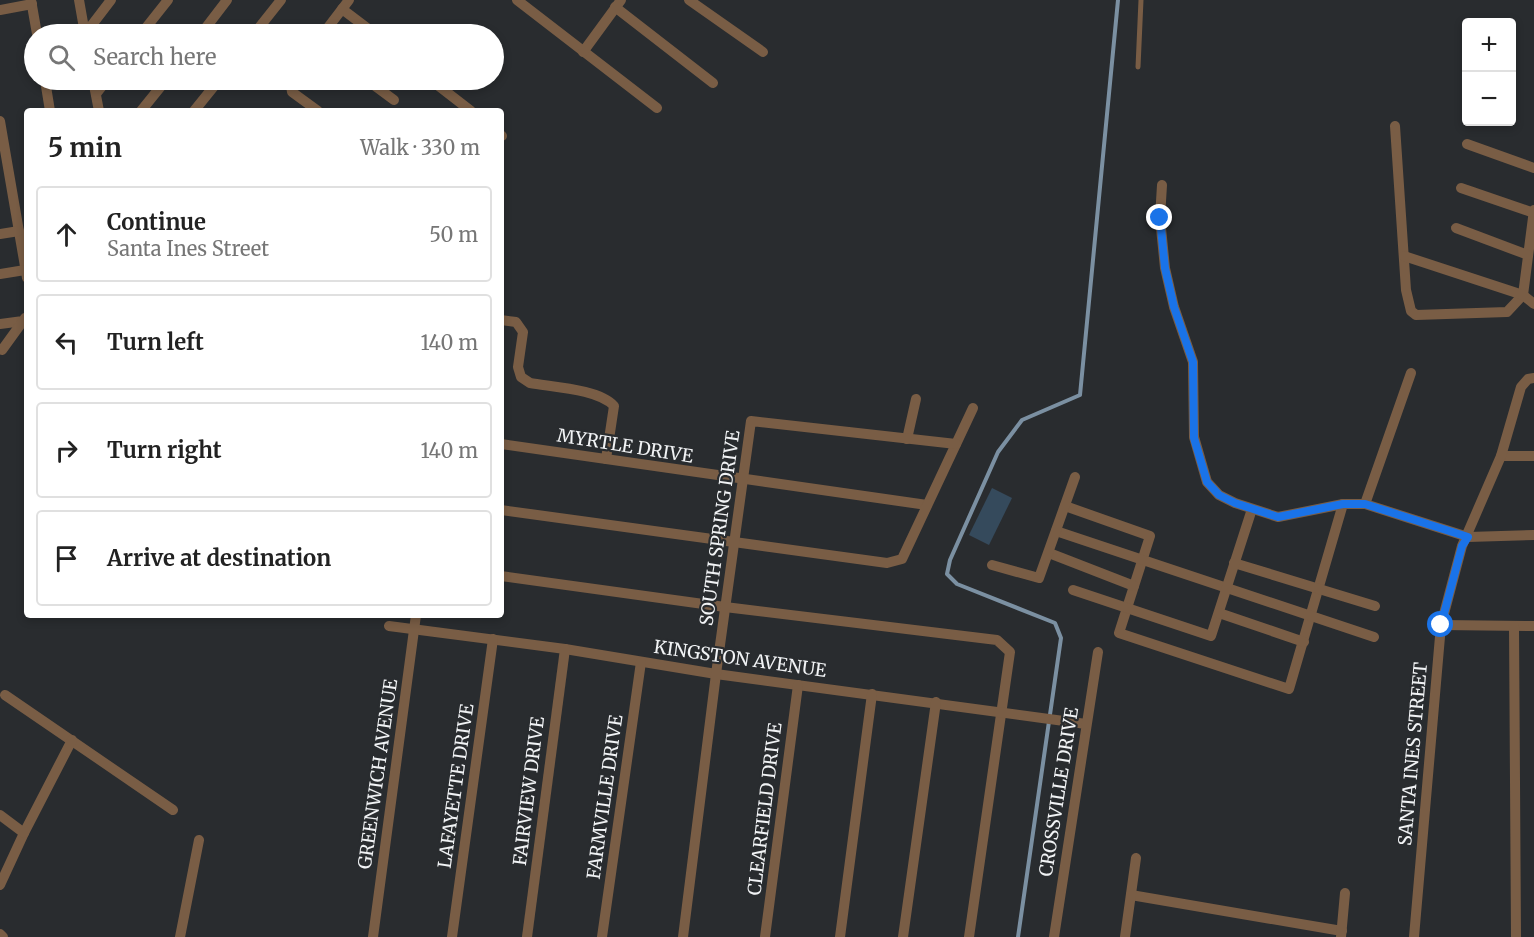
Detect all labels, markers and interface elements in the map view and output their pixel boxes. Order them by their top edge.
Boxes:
map controls [1462,18,1516,126]
button: + [1462,18,1516,72]
search box [24,24,504,90]
icon: search [45,41,78,74]
text: Search here [93,43,216,71]
button: − [1462,72,1516,126]
text: 5 min [48,131,122,164]
text: Walk · 330 m [360,135,480,160]
route end [1146,204,1172,230]
text: Continue [107,208,206,236]
icon: ahead [50,218,83,251]
text: 50 m [429,222,478,247]
text: Santa Ines Street [107,236,269,261]
icon: left [50,326,83,359]
text: Turn left [107,328,204,356]
text: 140 m [421,330,478,355]
street label: MYRTLE DRIVE [555,423,695,468]
street label: SOUTH SPRING DRIVE [694,428,745,627]
icon: right [50,434,83,467]
text: Turn right [107,436,221,464]
text: 140 m [421,438,478,463]
icon: arrive [50,542,83,575]
text: Arrive at destination [107,544,331,572]
route start [1427,611,1453,637]
street label: KINGSTON AVENUE [652,635,829,682]
street label: SANTA INES STREET [1393,661,1432,847]
street label: GREENWICH AVENUE [353,677,402,870]
street label: LAFAYETTE DRIVE [433,702,479,870]
street label: CROSSVILLE DRIVE [1034,705,1083,878]
street label: FARMVILLE DRIVE [582,713,628,881]
street label: FAIRVIEW DRIVE [508,715,549,867]
street label: CLEARFIELD DRIVE [742,721,787,897]

